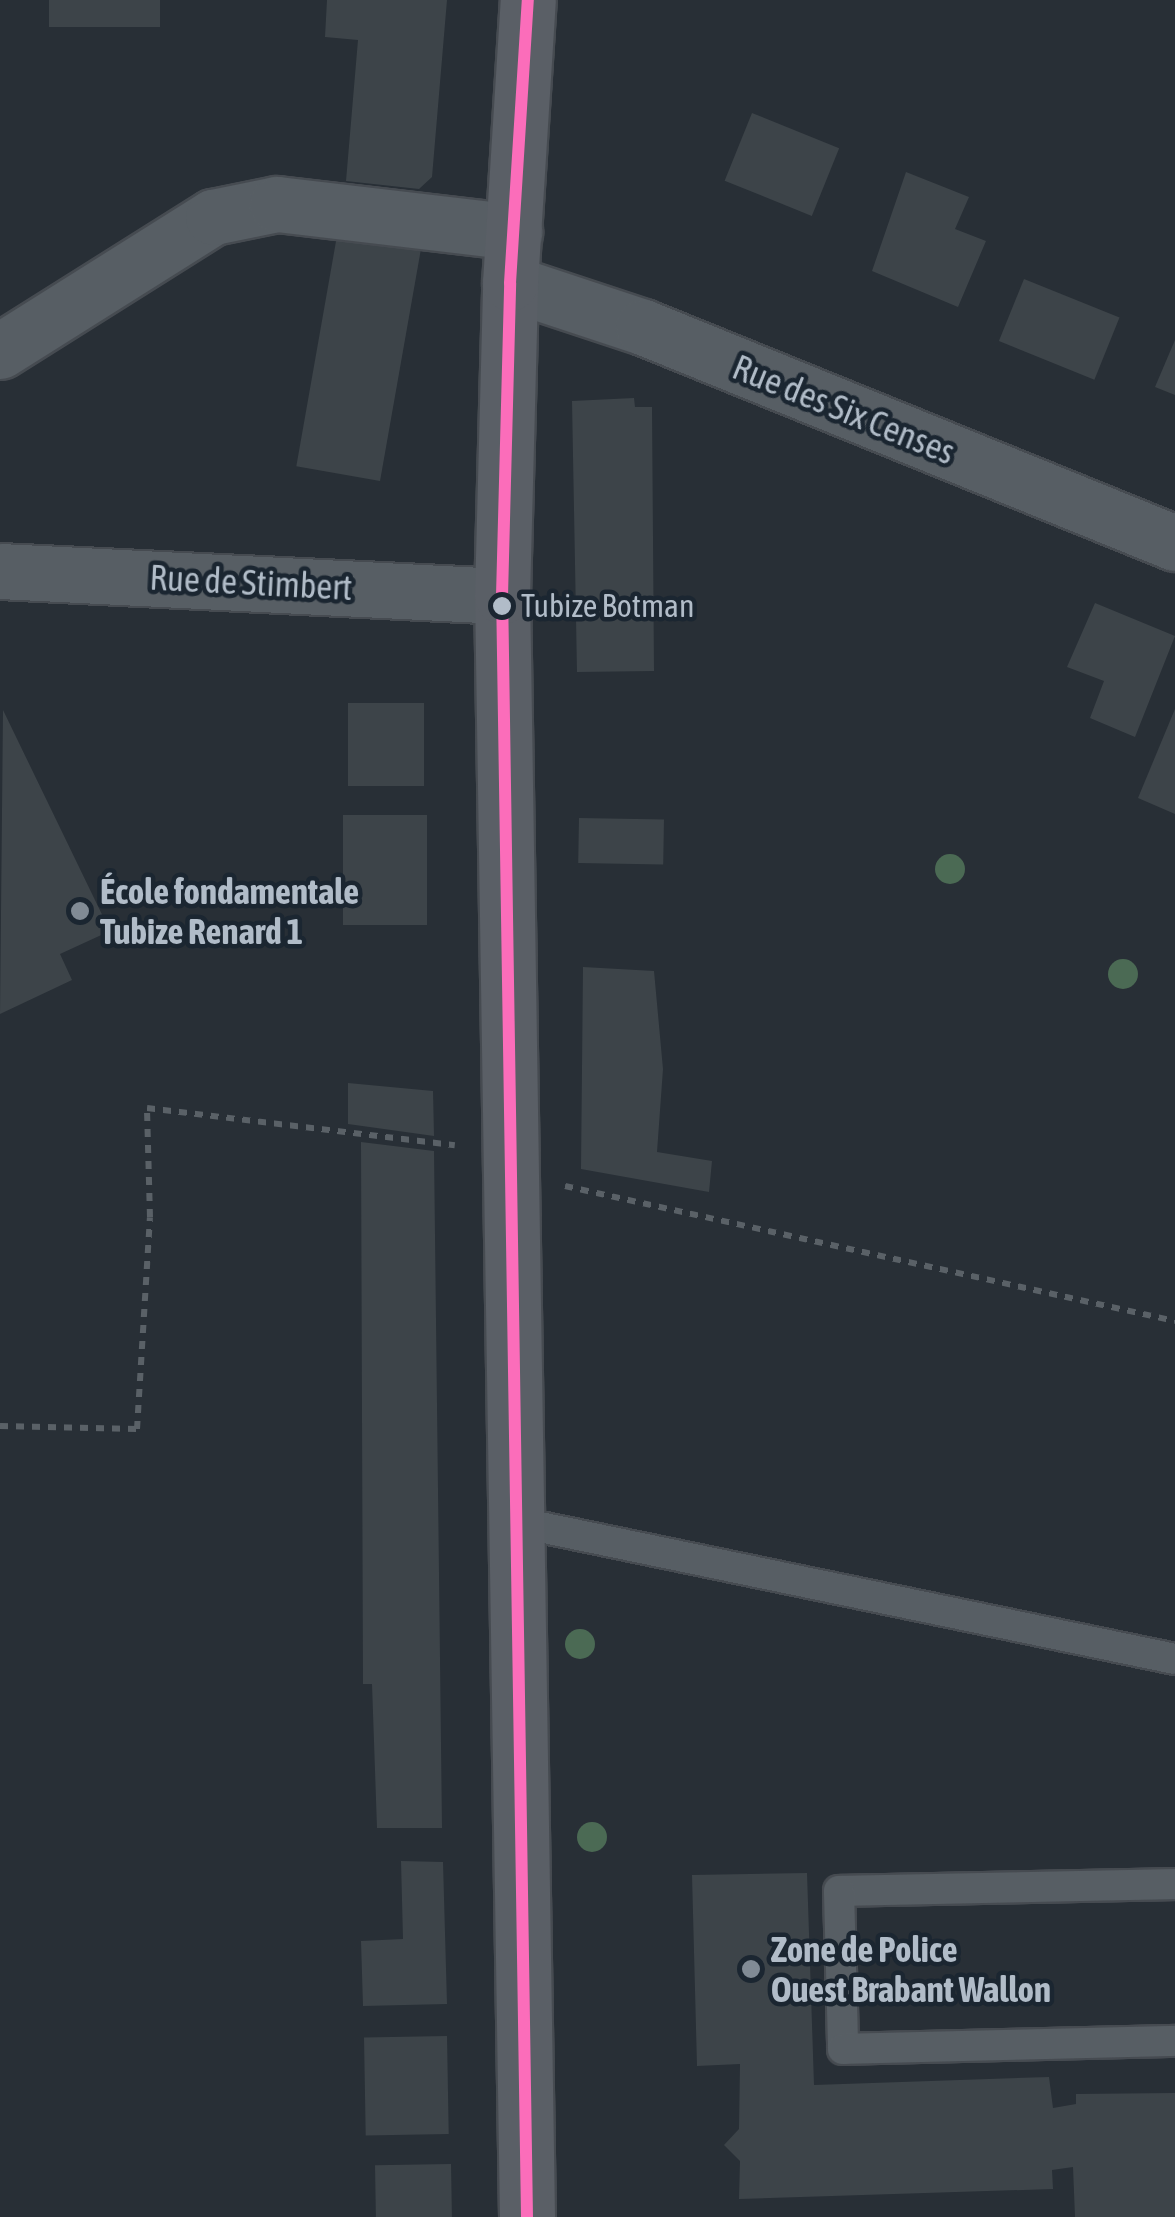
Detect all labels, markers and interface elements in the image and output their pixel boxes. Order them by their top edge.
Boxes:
street label: Rue des Six Censes [727,345,961,473]
street label: Rue de Stimbert [149,556,353,608]
place label: Tubize Botman [521,587,694,625]
marker: Tubize Botman [492,596,512,616]
place label: École fondamentale Tubize Renard 1 [100,870,359,952]
marker: École fondamentale Tubize Renard 1 [69,900,91,922]
place label: Zone de Police Ouest Brabant Wallon [771,1928,1051,2010]
marker: Zone de Police Ouest Brabant Wallon [740,1958,762,1980]

